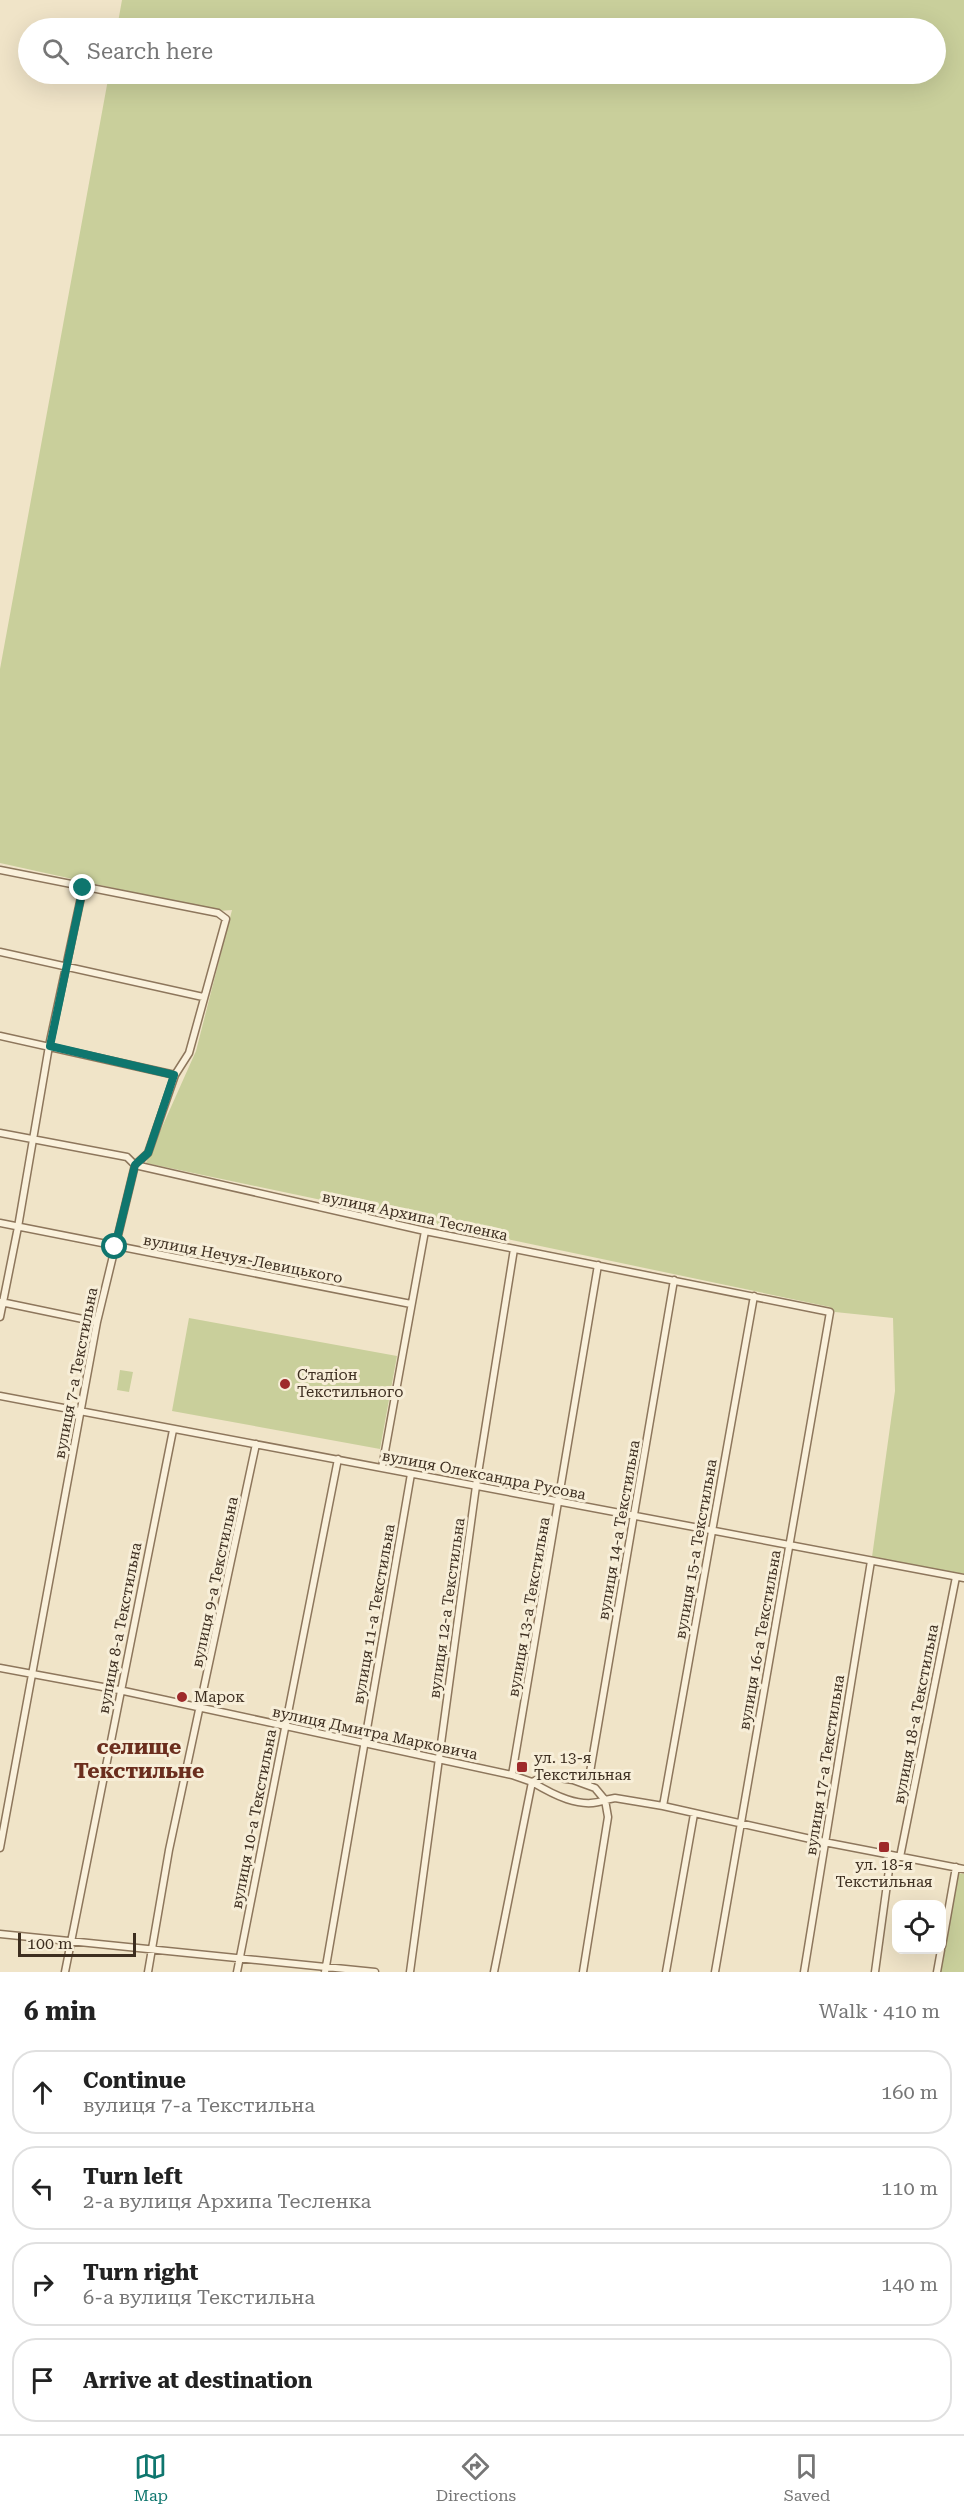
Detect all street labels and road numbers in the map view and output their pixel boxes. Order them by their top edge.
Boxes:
street label: вулиця Архипа Тесленка [321,1188,509,1244]
street label: вулиця Нечуя-Левицького [142,1231,344,1287]
street label: вулиця 7-а Текстильна [51,1286,101,1460]
street label: вулиця 14-а Текстильна [594,1439,644,1621]
street label: вулиця Олександра Русова [381,1446,587,1504]
street label: вулиця 15-а Текстильна [671,1458,721,1640]
street label: вулиця 9-а Текстильна [188,1495,242,1669]
street label: вулиця 12-а Текстильна [425,1516,469,1700]
street label: вулиця 13-а Текстильна [504,1516,554,1698]
street label: вулиця 11-а Текстильна [349,1523,399,1705]
street label: вулиця 8-а Текстильна [95,1541,145,1715]
street label: вулиця 16-а Текстильна [735,1549,785,1731]
street label: вулиця 18-а Текстильна [890,1623,942,1805]
street label: вулиця 17-а Текстильна [802,1673,848,1857]
street label: вулиця Дмитра Марковича [271,1702,479,1764]
street label: вулиця 10-а Текстильна [228,1728,280,1910]

